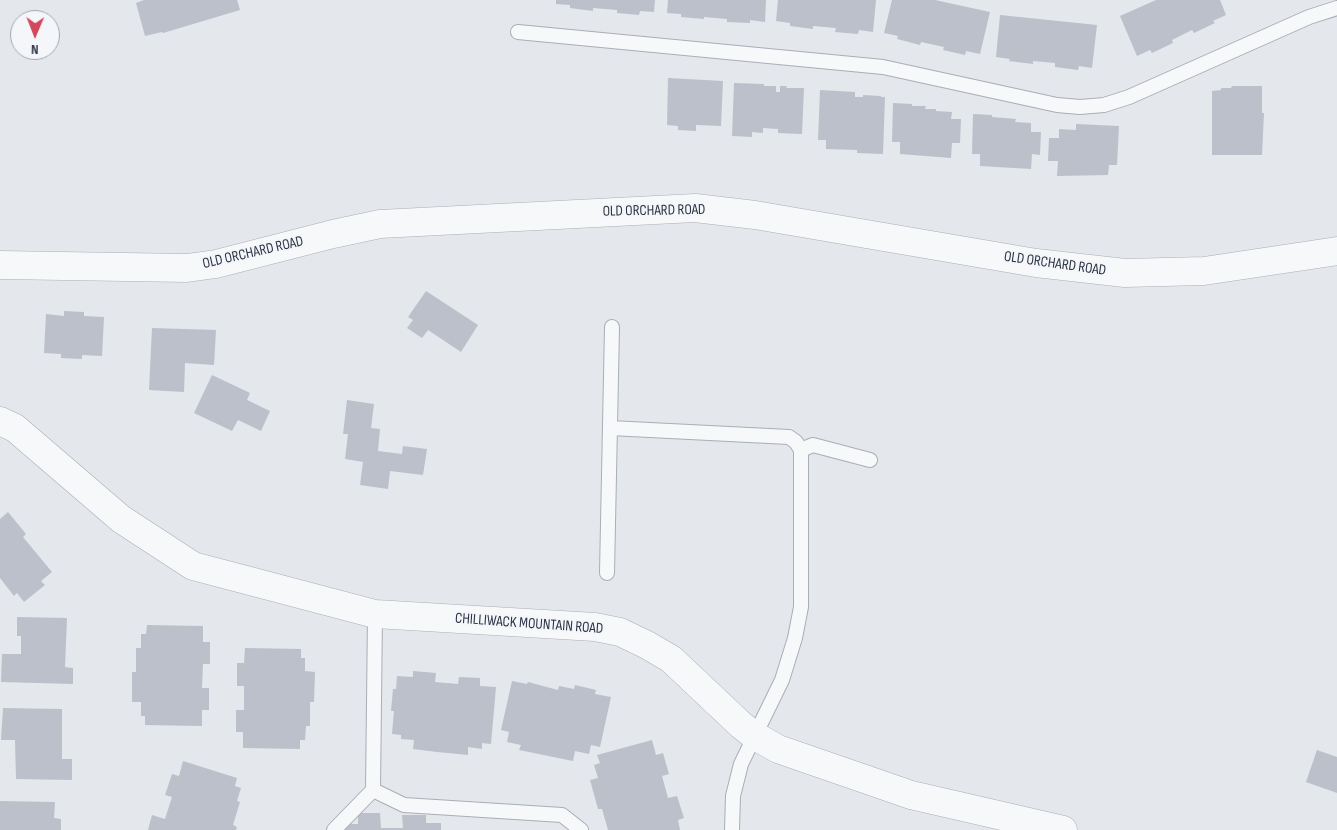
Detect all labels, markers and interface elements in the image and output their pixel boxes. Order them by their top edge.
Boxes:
north arrow [10,10,60,60]
text: N [31,41,39,58]
street label: OLD ORCHARD ROAD [602,201,706,221]
street label: OLD ORCHARD ROAD [201,233,305,273]
street label: OLD ORCHARD ROAD [1003,248,1107,280]
street label: CHILLIWACK MOUNTAIN ROAD [454,610,604,638]

